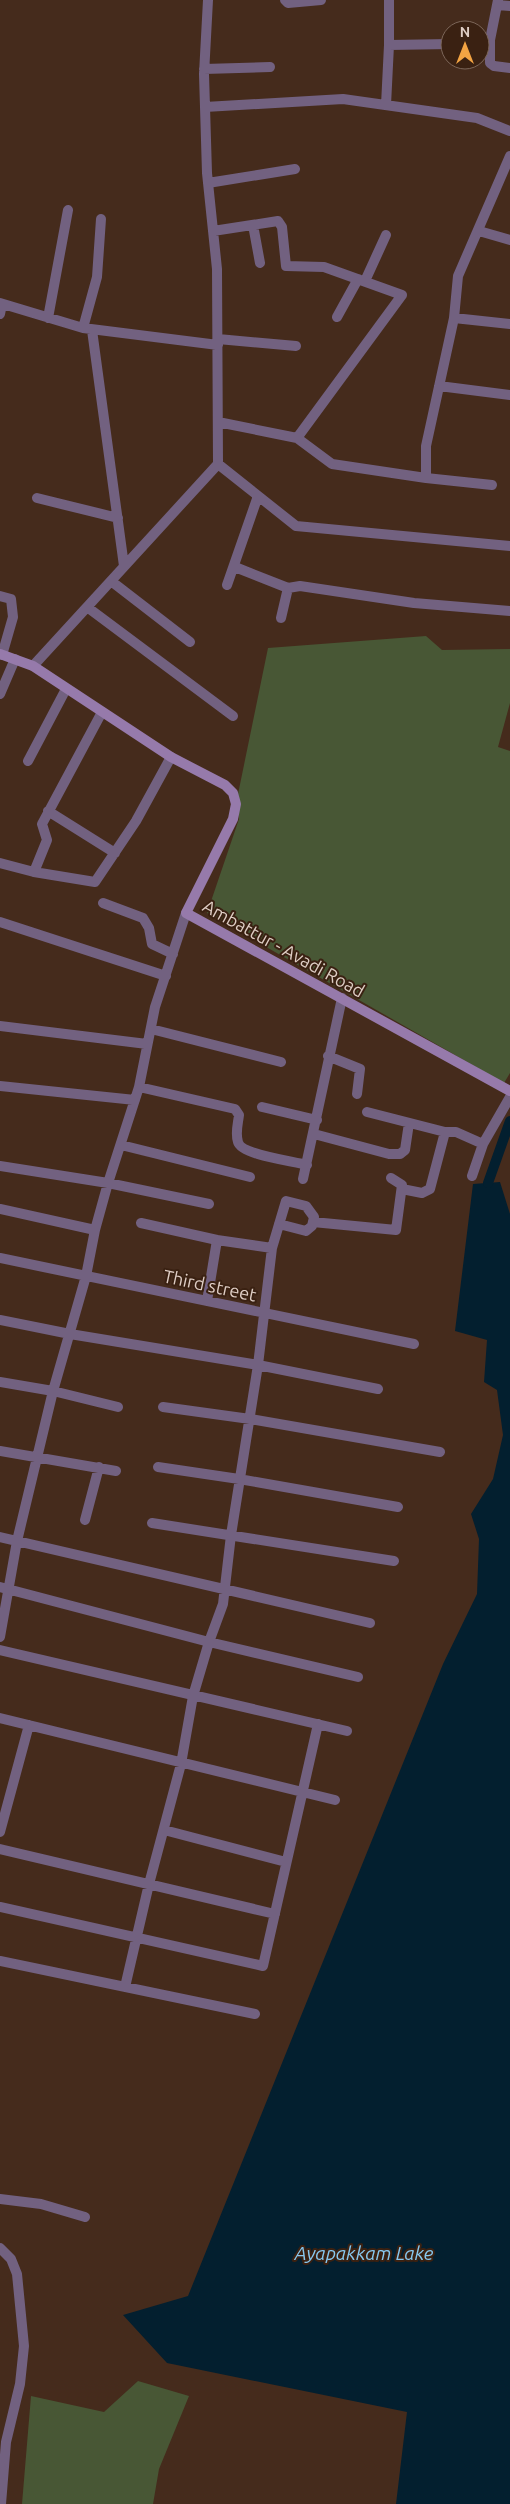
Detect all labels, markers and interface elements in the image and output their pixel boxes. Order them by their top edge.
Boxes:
north arrow [440,20,490,70]
text: N [460,24,470,40]
street label: Ambattur - Avadi Road [200,895,368,1001]
street label: Third street [162,1265,258,1305]
water label: Ayapakkam Lake [294,2242,434,2264]

